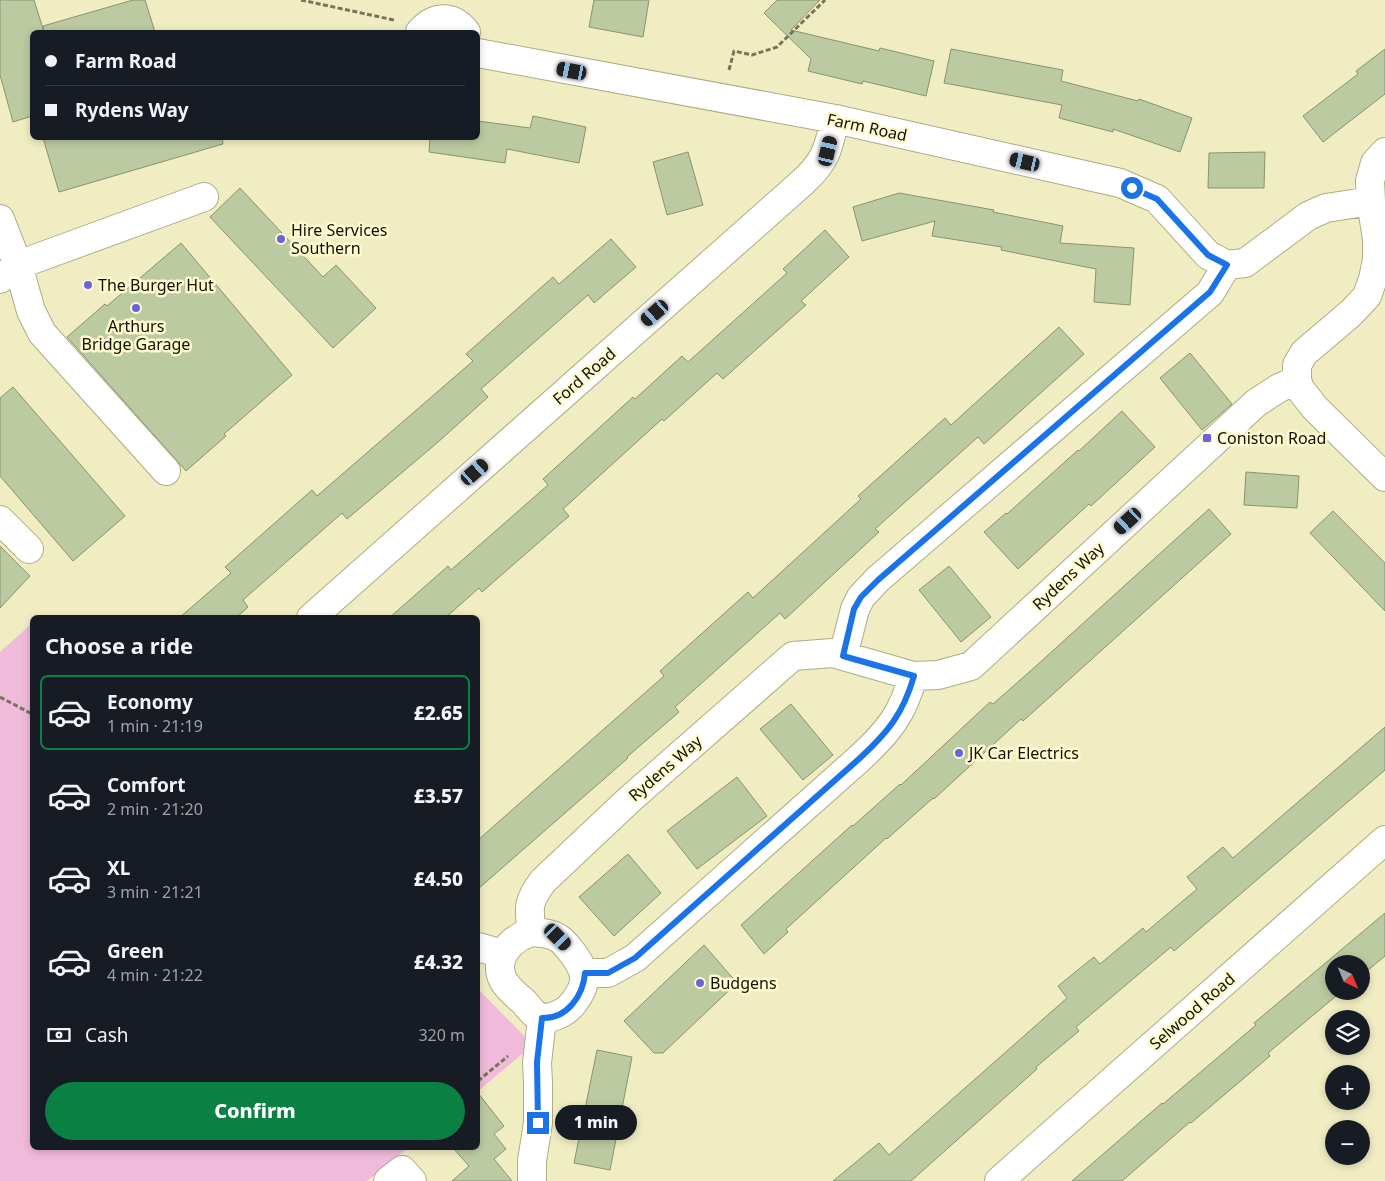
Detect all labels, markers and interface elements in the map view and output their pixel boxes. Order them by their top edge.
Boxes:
text: Farm Road [75,48,177,74]
car [555,61,588,81]
text: Rydens Way [75,97,189,123]
street label: Farm Road [825,108,909,146]
car [817,135,838,167]
car [1008,151,1041,173]
route start [1121,177,1143,199]
place label: Hire Services Southern [291,219,388,259]
marker: Hire Services Southern [275,233,287,245]
place label: The Burger Hut [98,274,214,296]
marker: The Burger Hut [82,279,94,291]
car [638,297,671,329]
marker: Arthurs Bridge Garage [130,302,142,314]
place label: Arthurs Bridge Garage [82,315,190,355]
street label: Ford Road [548,343,620,409]
place label: Coniston Road [1217,427,1326,449]
marker: Coniston Road [1201,432,1213,444]
car [458,456,491,488]
car [1111,505,1144,537]
street label: Rydens Way [1027,537,1109,615]
text: Choose a ride [45,630,193,660]
text: Economy [107,689,193,715]
icon: car [47,690,92,735]
text: £2.65 [414,700,463,726]
text: 1 min · 21:19 [107,715,203,737]
street label: Rydens Way [624,730,707,806]
place label: JK Car Electrics [967,742,1079,764]
marker: JK Car Electrics [953,747,965,759]
text: Comfort [107,772,186,798]
icon: car [47,773,92,818]
text: £3.57 [414,783,463,809]
text: 2 min · 21:20 [107,798,203,820]
text: XL [107,855,130,881]
icon: car [47,856,92,901]
text: £4.50 [414,866,463,892]
text: 3 min · 21:21 [107,881,203,903]
car [542,921,573,953]
text: Green [107,938,164,964]
icon: car [47,939,92,984]
text: £4.32 [414,949,463,975]
north arrow [1325,955,1370,1000]
map controls [1325,955,1370,1165]
text: 4 min · 21:22 [107,964,203,986]
street label: Selwood Road [1145,968,1239,1054]
place label: Budgens [710,972,777,994]
marker: Budgens [694,977,706,989]
button: layers [1325,1010,1370,1055]
icon: cash [45,1021,73,1049]
text: Cash [85,1022,129,1048]
text: 320 m [418,1024,465,1046]
button: + [1325,1065,1370,1110]
button: Confirm [45,1082,465,1140]
callout: 1 min [556,1106,638,1140]
text: 1 min [574,1111,618,1133]
route end [527,1112,549,1134]
button: − [1325,1120,1370,1165]

